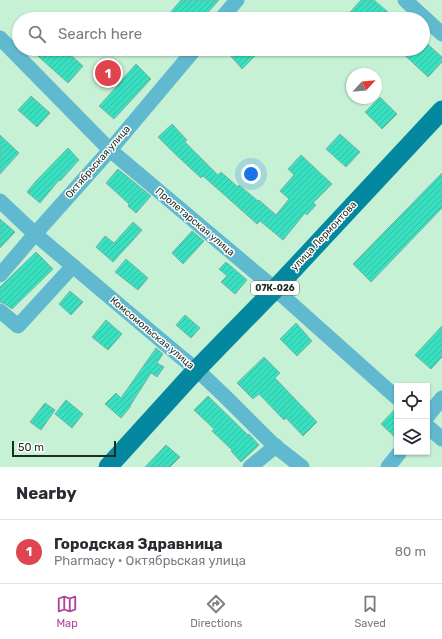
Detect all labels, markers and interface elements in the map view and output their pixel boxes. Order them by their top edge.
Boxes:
search box [12,12,430,56]
icon: search [26,23,48,45]
text: Search here [58,25,142,43]
pin: 1 [95,58,121,88]
north arrow [346,68,382,104]
street label: Октябрьская улица [63,123,133,201]
your location [241,164,261,184]
street label: Пролетарская улица [153,185,237,259]
street label: улица Лермонтова [289,199,359,273]
road number: 07К-026 [251,281,299,295]
street label: Комсомольская улица [107,294,197,372]
map controls [394,383,430,455]
button: locate [394,383,430,419]
button: layers [394,419,430,455]
scale bar [12,439,116,458]
text: 50 m [18,441,44,454]
text: Nearby [16,483,77,503]
text: Городская Здравница [54,535,223,553]
text: 1 [26,544,32,559]
text: 80 m [395,544,426,559]
text: Pharmacy · Октябрьская улица [54,553,246,568]
tab: Map [56,593,78,630]
tab: Directions [190,593,242,630]
tab: Saved [355,593,386,630]

